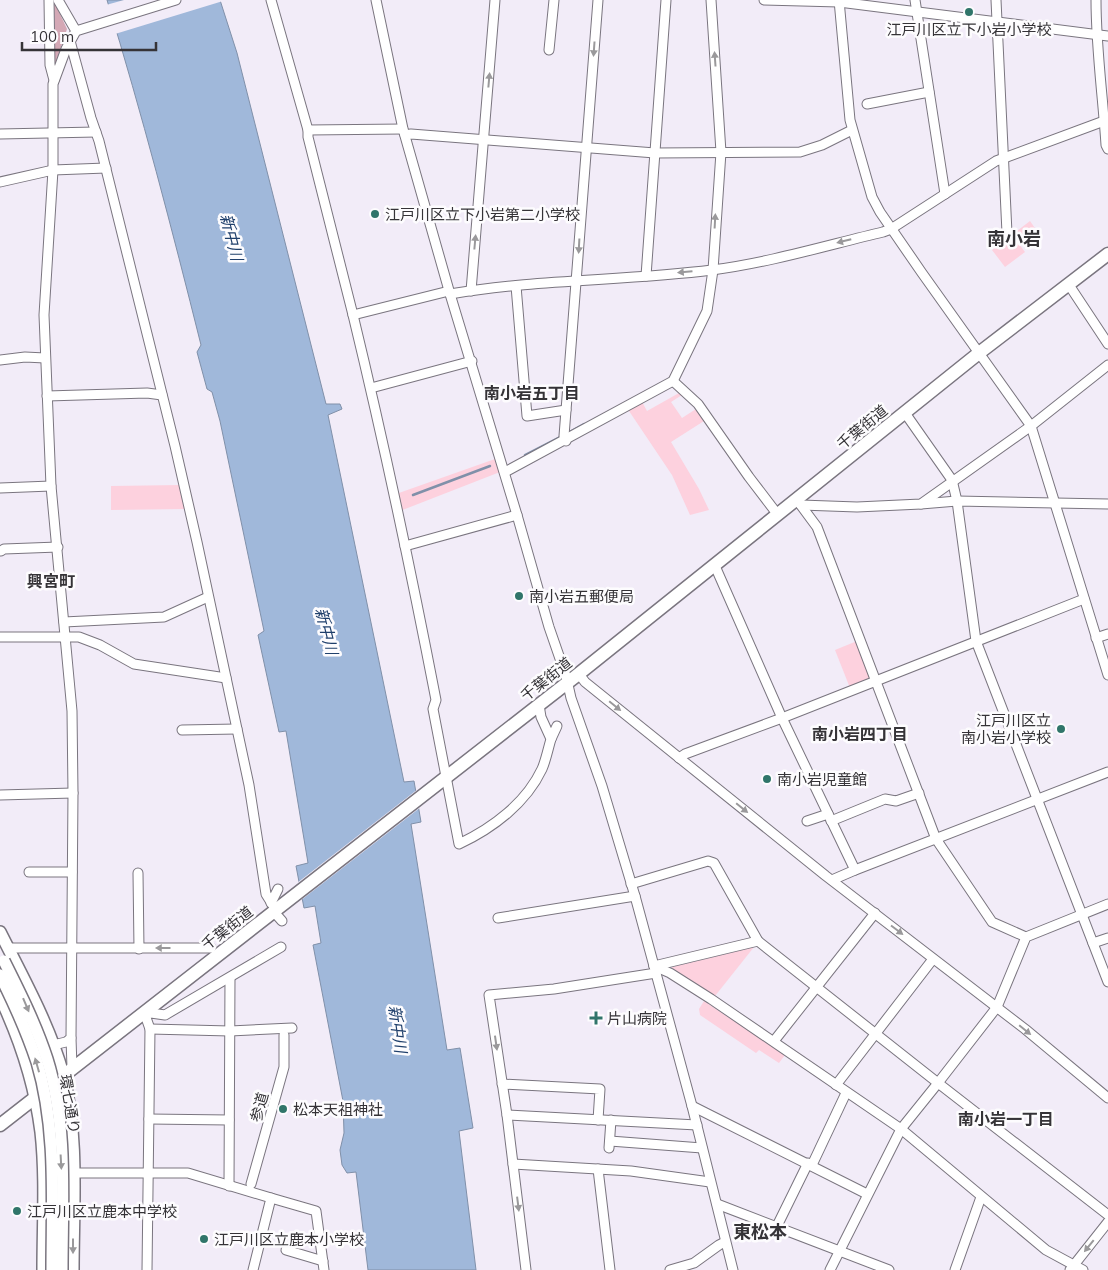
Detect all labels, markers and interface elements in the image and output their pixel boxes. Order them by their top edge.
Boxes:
marker: 江戸川区立下小岩小学校 [963,6,975,18]
scale bar [22,20,156,52]
place label: 江戸川区立下小岩小学校 [886,20,1052,39]
text: 100 m [30,27,74,46]
one-way arrow [590,41,598,57]
one-way arrow [710,51,718,67]
one-way arrow [485,72,493,88]
place label: 江戸川区立下小岩第二小学校 [385,205,580,224]
marker: 江戸川区立下小岩第二小学校 [369,208,381,220]
water label: 新中川 [216,211,248,265]
one-way arrow [712,213,720,229]
district label: 南小岩 [987,227,1041,250]
one-way arrow [472,234,480,250]
one-way arrow [836,237,851,245]
one-way arrow [574,238,582,254]
one-way arrow [676,269,692,277]
district label: 南小岩五丁目 [484,383,580,403]
street label: 千葉街道 [833,401,891,453]
district label: 興宮町 [27,571,75,591]
place label: 南小岩五郵便局 [529,587,634,606]
marker: 南小岩五郵便局 [513,590,525,602]
water label: 新中川 [311,605,343,659]
street label: 千葉街道 [517,653,575,705]
one-way arrow [608,701,621,712]
place label: 江戸川区立 南小岩小学校 [961,711,1051,747]
marker: 江戸川区立 南小岩小学校 [1055,723,1067,735]
district label: 南小岩四丁目 [812,724,908,744]
place label: 南小岩児童館 [777,770,867,789]
marker: 南小岩児童館 [761,773,773,785]
one-way arrow [735,803,748,814]
street label: 千葉街道 [198,902,256,954]
one-way arrow [890,925,904,935]
one-way arrow [154,944,170,952]
one-way arrow [22,998,30,1012]
water label: 新中川 [385,1004,412,1056]
place label: 片山病院 [607,1009,667,1028]
marker: 片山病院 [589,1011,603,1025]
one-way arrow [1019,1024,1032,1035]
one-way arrow [492,1035,500,1051]
one-way arrow [33,1057,41,1073]
street label: 環七通り [56,1073,84,1135]
street label: 参道 [246,1090,272,1124]
place label: 松本天祖神社 [293,1100,383,1119]
marker: 松本天祖神社 [277,1103,289,1115]
district label: 南小岩一丁目 [958,1109,1054,1129]
one-way arrow [58,1154,66,1170]
one-way arrow [514,1196,522,1212]
place label: 江戸川区立鹿本中学校 [27,1202,177,1221]
marker: 江戸川区立鹿本中学校 [11,1205,23,1217]
district label: 東松本 [733,1220,787,1243]
place label: 江戸川区立鹿本小学校 [214,1230,364,1249]
marker: 江戸川区立鹿本小学校 [198,1233,210,1245]
one-way arrow [69,1238,77,1254]
one-way arrow [1083,1239,1094,1252]

